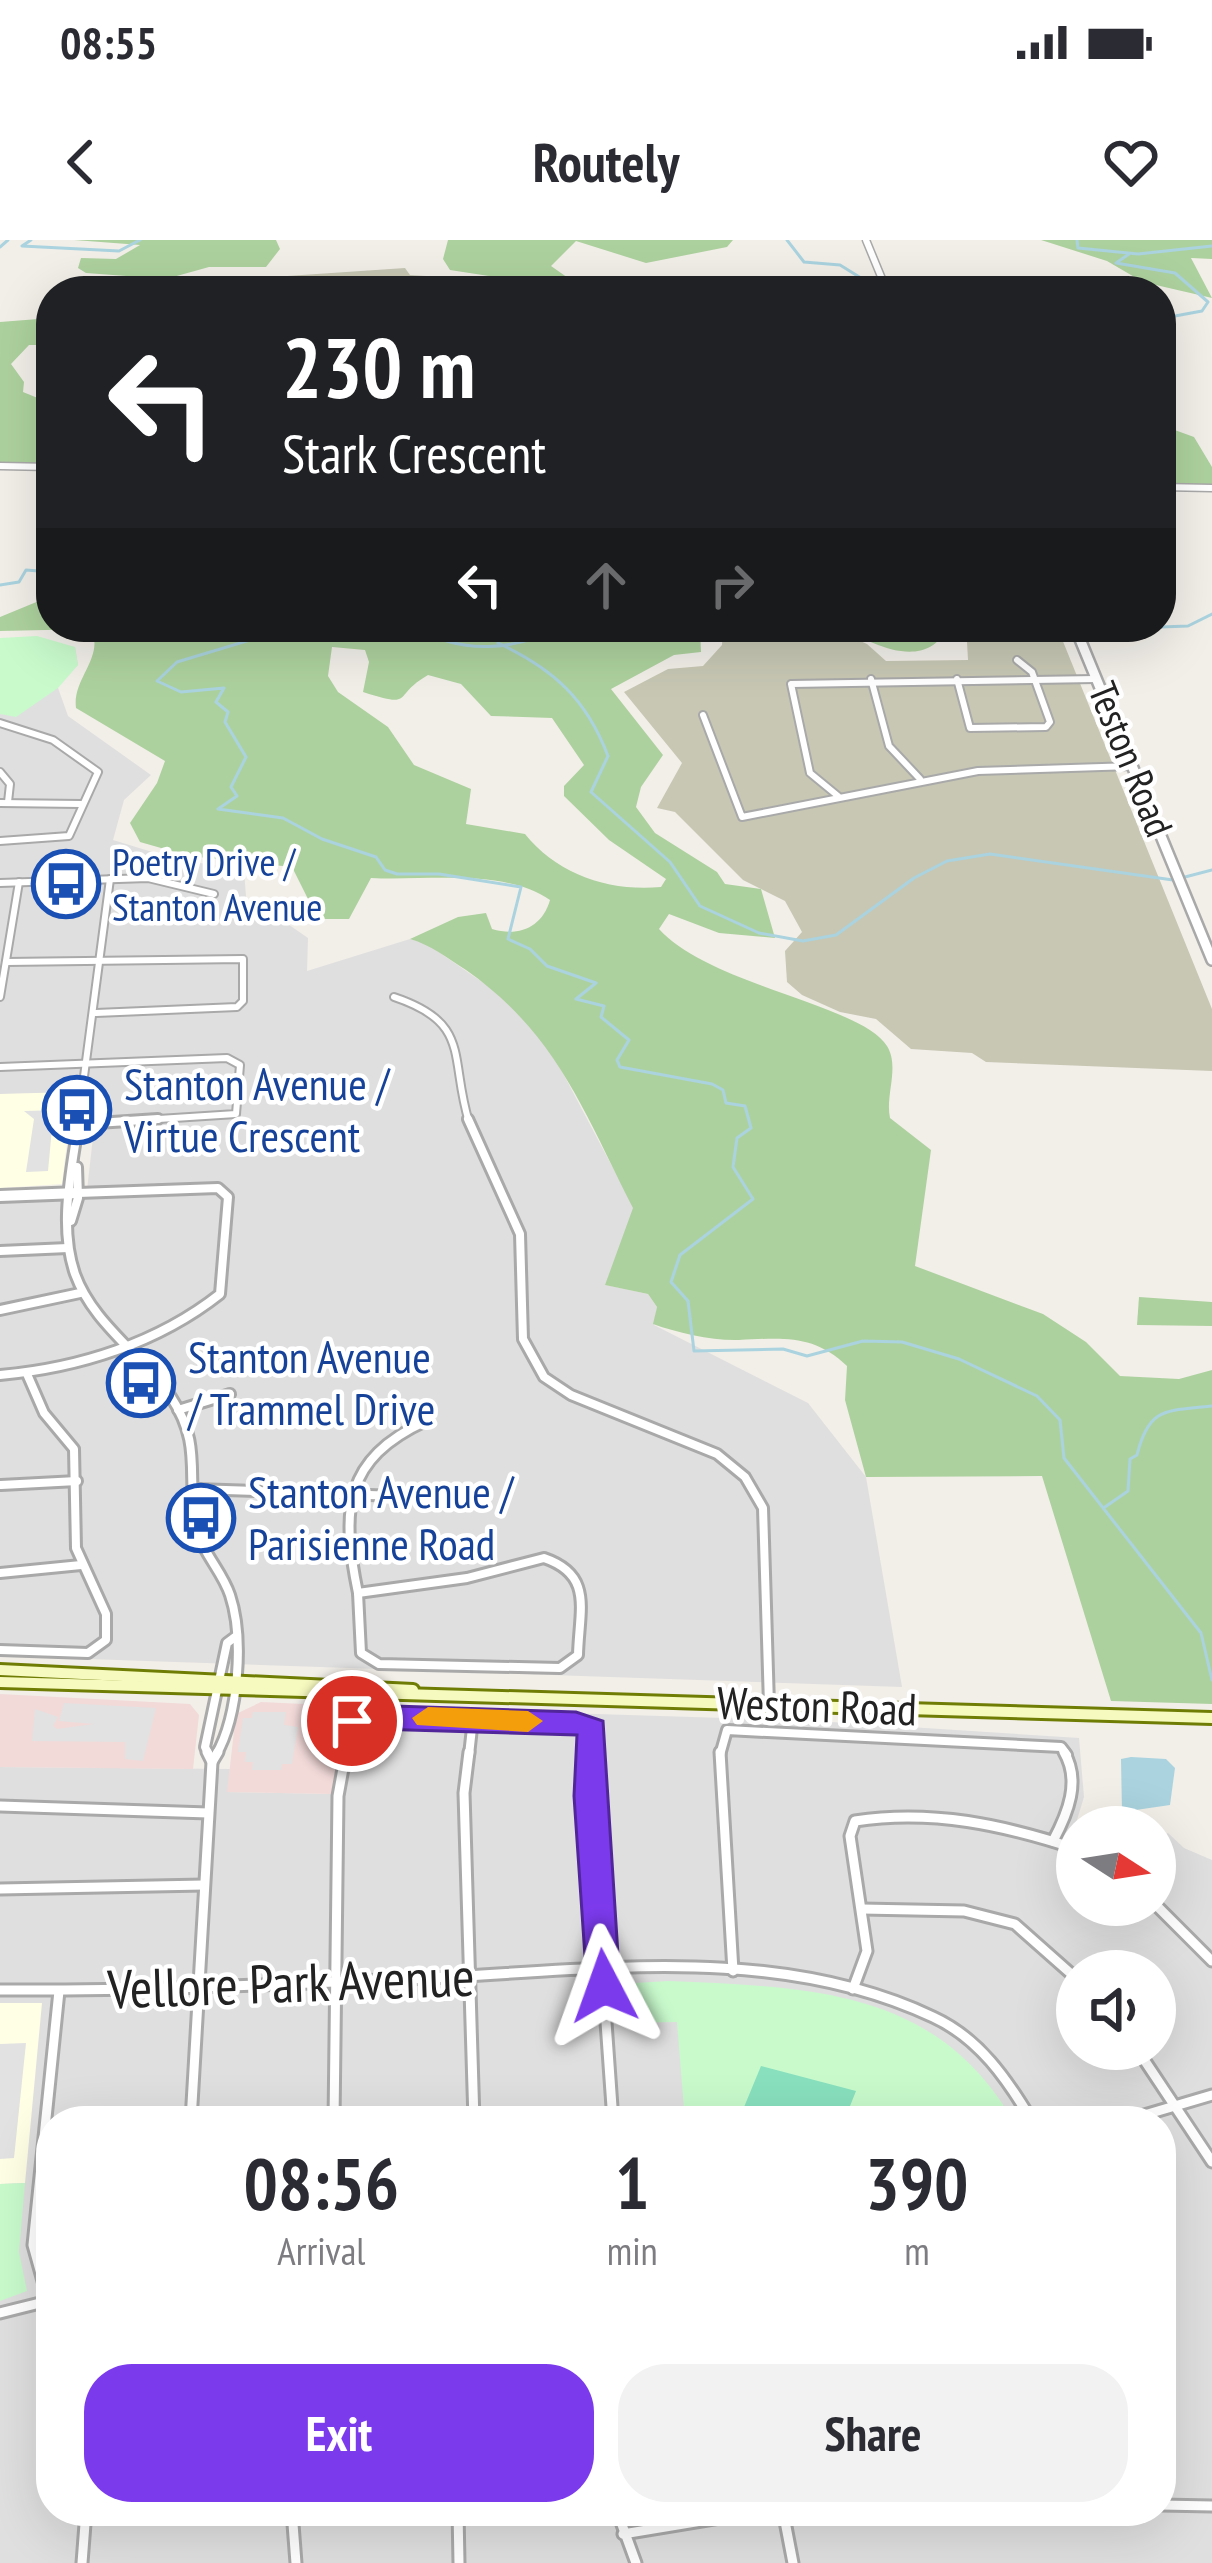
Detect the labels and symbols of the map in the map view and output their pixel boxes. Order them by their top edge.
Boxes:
street label: Teston Road [1077,674,1185,843]
place label: Poetry Drive / Stanton Avenue [112,836,322,932]
bus stop icon: Poetry Drive / Stanton Avenue [31,849,101,919]
place label: Stanton Avenue / Virtue Crescent [123,1054,391,1164]
bus stop icon: Stanton Avenue / Virtue Crescent [42,1075,112,1145]
place label: Stanton Avenue / Trammel Drive [186,1327,435,1437]
bus stop icon: Stanton Avenue / Trammel Drive [106,1348,176,1418]
place label: Stanton Avenue / Parisienne Road [248,1462,515,1572]
bus stop icon: Stanton Avenue / Parisienne Road [166,1483,236,1553]
pin [301,1670,403,1772]
street label: Weston Road [716,1673,918,1737]
north arrow [1056,1806,1176,1926]
position arrow [541,1923,667,2049]
street label: Vellore Park Avenue [105,1941,476,2023]

